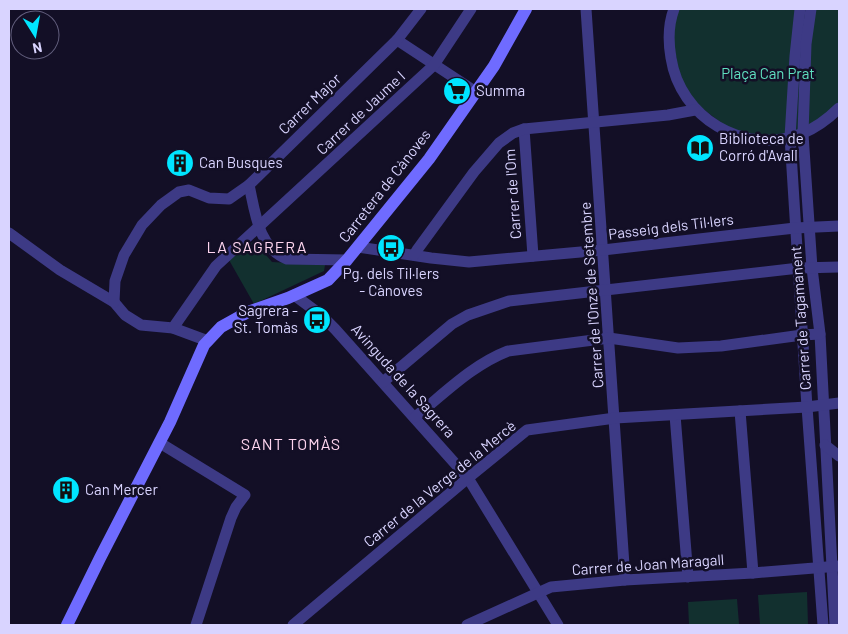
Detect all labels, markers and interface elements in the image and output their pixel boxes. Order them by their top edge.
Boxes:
north arrow [10,10,60,60]
text: N [31,39,44,57]
park label: Plaça Can Prat [721,64,815,82]
street label: Carrer de Jaume I [312,67,408,158]
street label: Carrer Major [274,69,345,137]
supermarket icon: Summa [442,76,472,106]
place label: Summa [476,81,525,99]
street label: Carretera de Cànoves [335,125,434,245]
place label: Biblioteca de Corró d'Avall [719,129,804,164]
library icon: Biblioteca de Corró d'Avall [685,133,715,163]
building icon: Can Busques [165,148,195,178]
street label: Carrer de l'Om [500,148,524,240]
place label: Can Busques [199,153,283,171]
street label: Carrer de l'Onze de Setembre [576,201,606,389]
street label: Passeig dels Til·lers [607,209,735,243]
bus stop icon: Pg. dels Til·lers - Cànoves [376,233,406,263]
district label: LA SAGRERA [207,237,307,256]
street label: Carrer de Tagamanent [786,245,814,391]
place label: Pg. dels Til·lers - Cànoves [343,264,439,299]
place label: Sagrera - St. Tomàs [234,301,298,336]
bus stop icon: Sagrera - St. Tomàs [302,305,332,335]
street label: Avinguda de la Sagrera [348,320,460,441]
street label: Carrer de la Verge de la Mercè [360,416,519,550]
district label: SANT TOMÀS [241,434,341,453]
building icon: Can Mercer [51,475,81,505]
place label: Can Mercer [85,480,159,498]
street label: Carrer de Joan Maragall [571,550,725,578]

